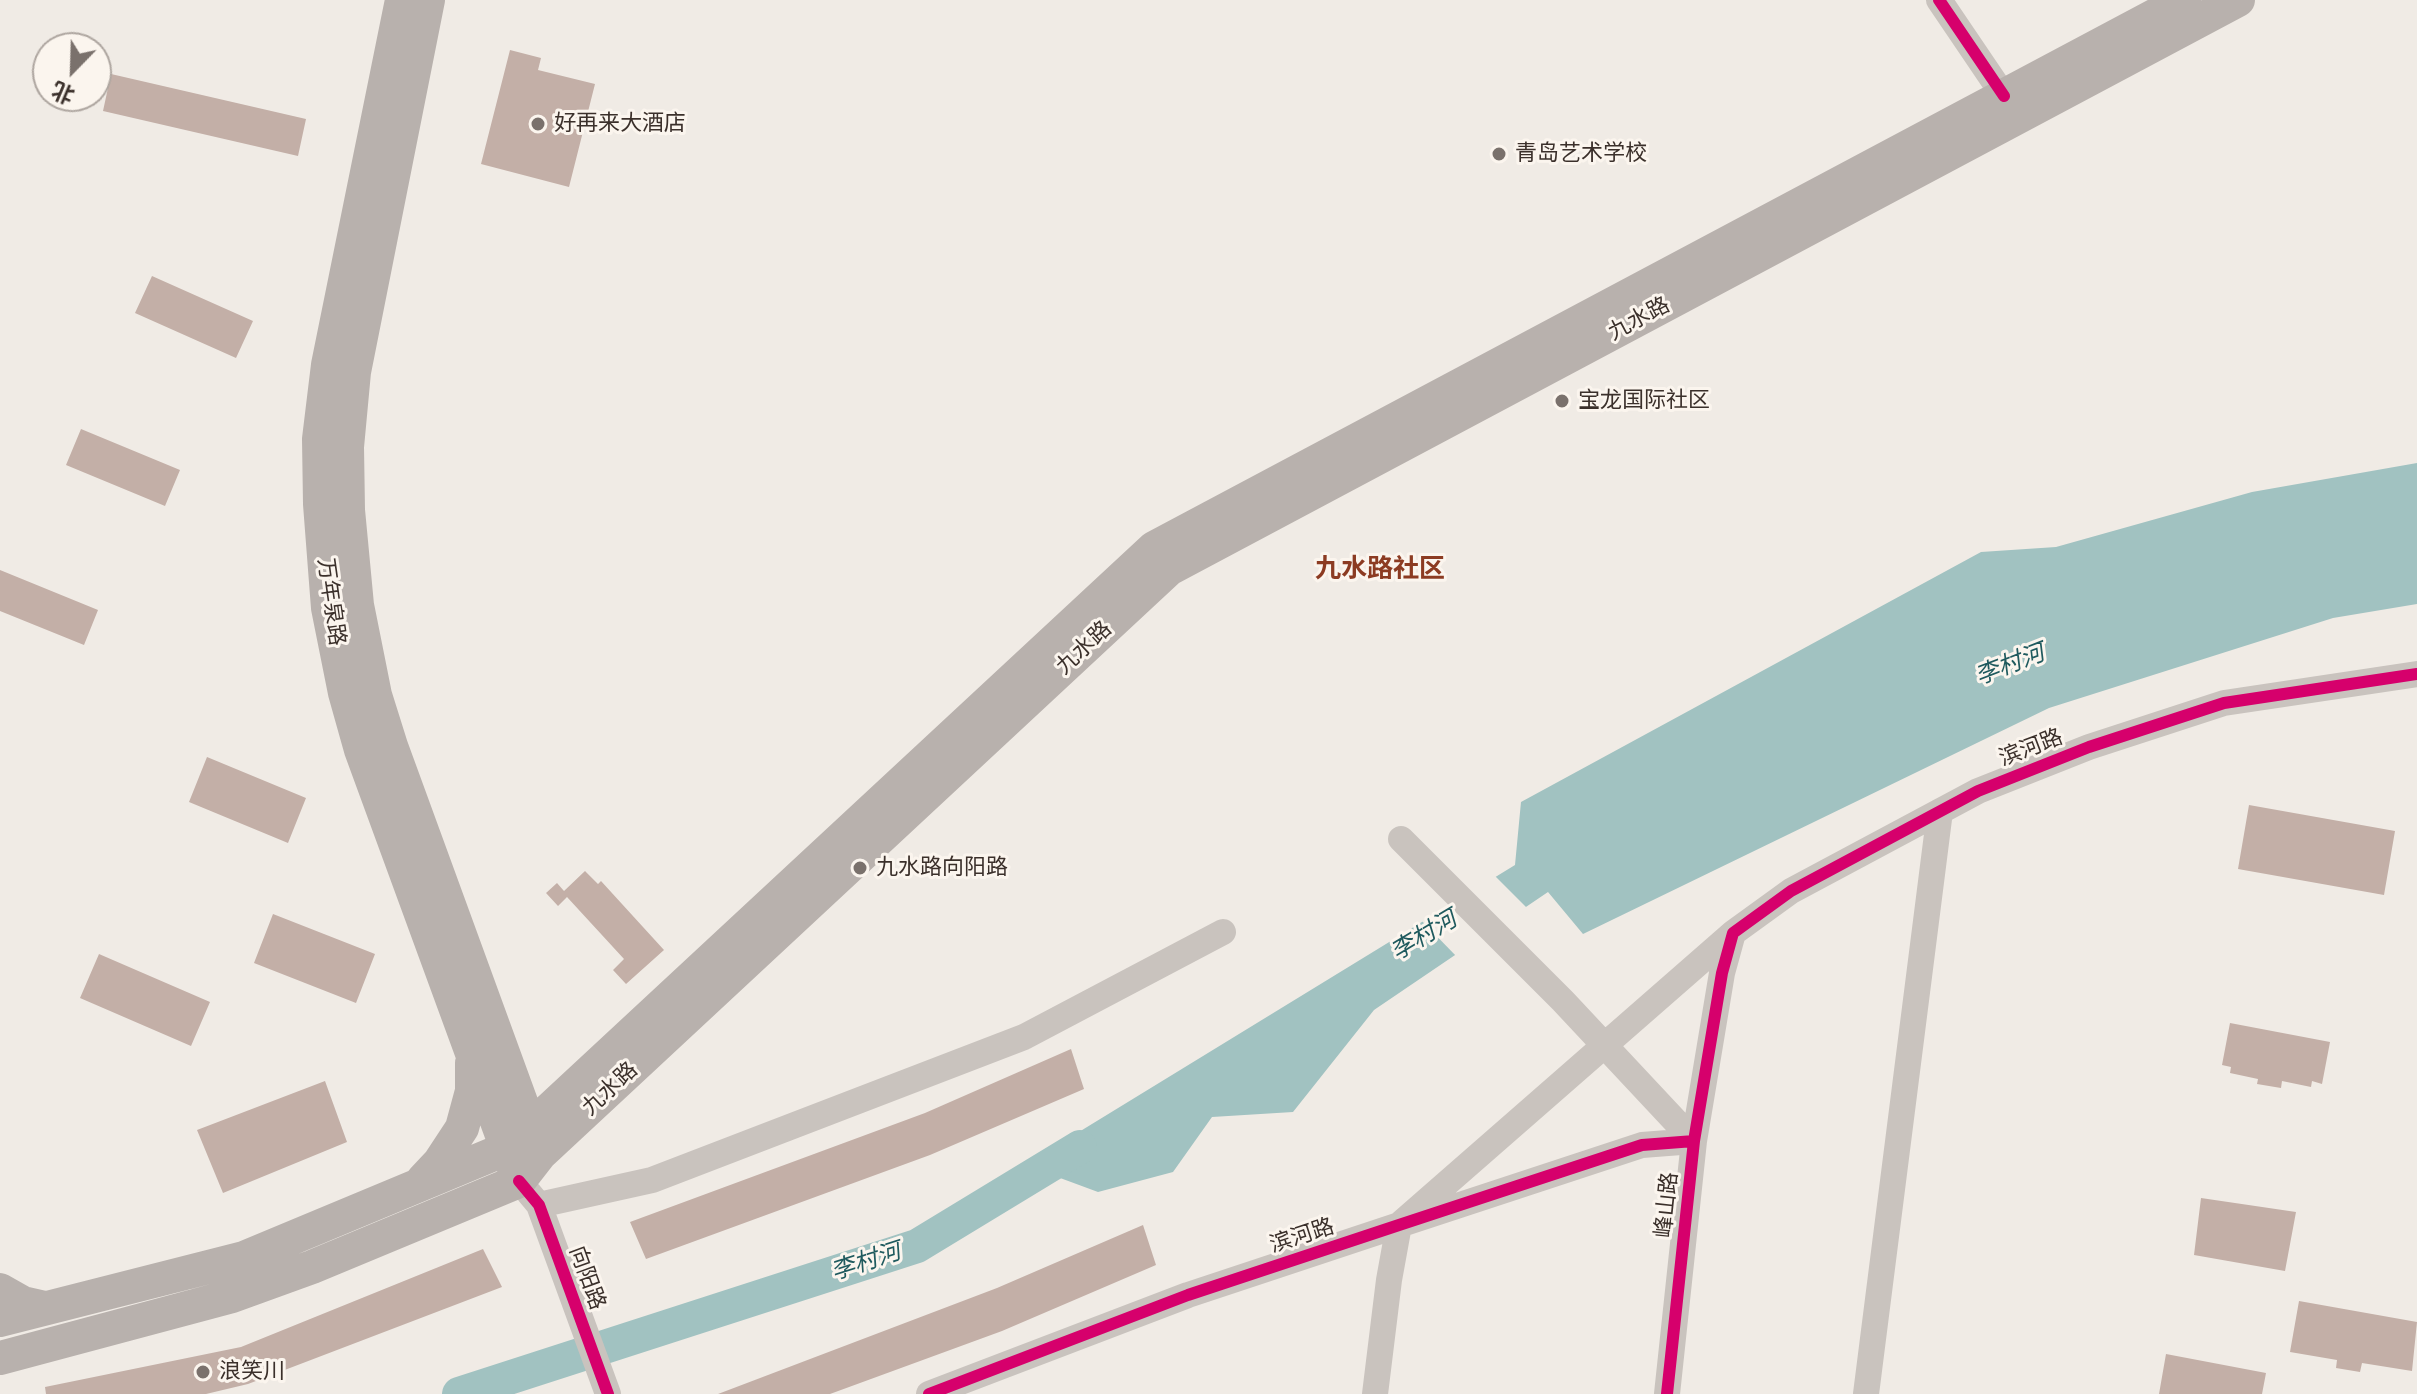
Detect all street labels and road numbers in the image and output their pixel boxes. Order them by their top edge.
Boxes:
street label: 九水路 [1604,292,1674,346]
street label: 万年泉路 [312,557,350,647]
street label: 九水路 [1051,616,1117,680]
street label: 滨河路 [1995,724,2067,772]
street label: 九水路 [577,1057,643,1121]
street label: 峰山路 [1650,1171,1684,1239]
street label: 滨河路 [1267,1213,1337,1259]
street label: 向阳路 [563,1242,611,1314]

